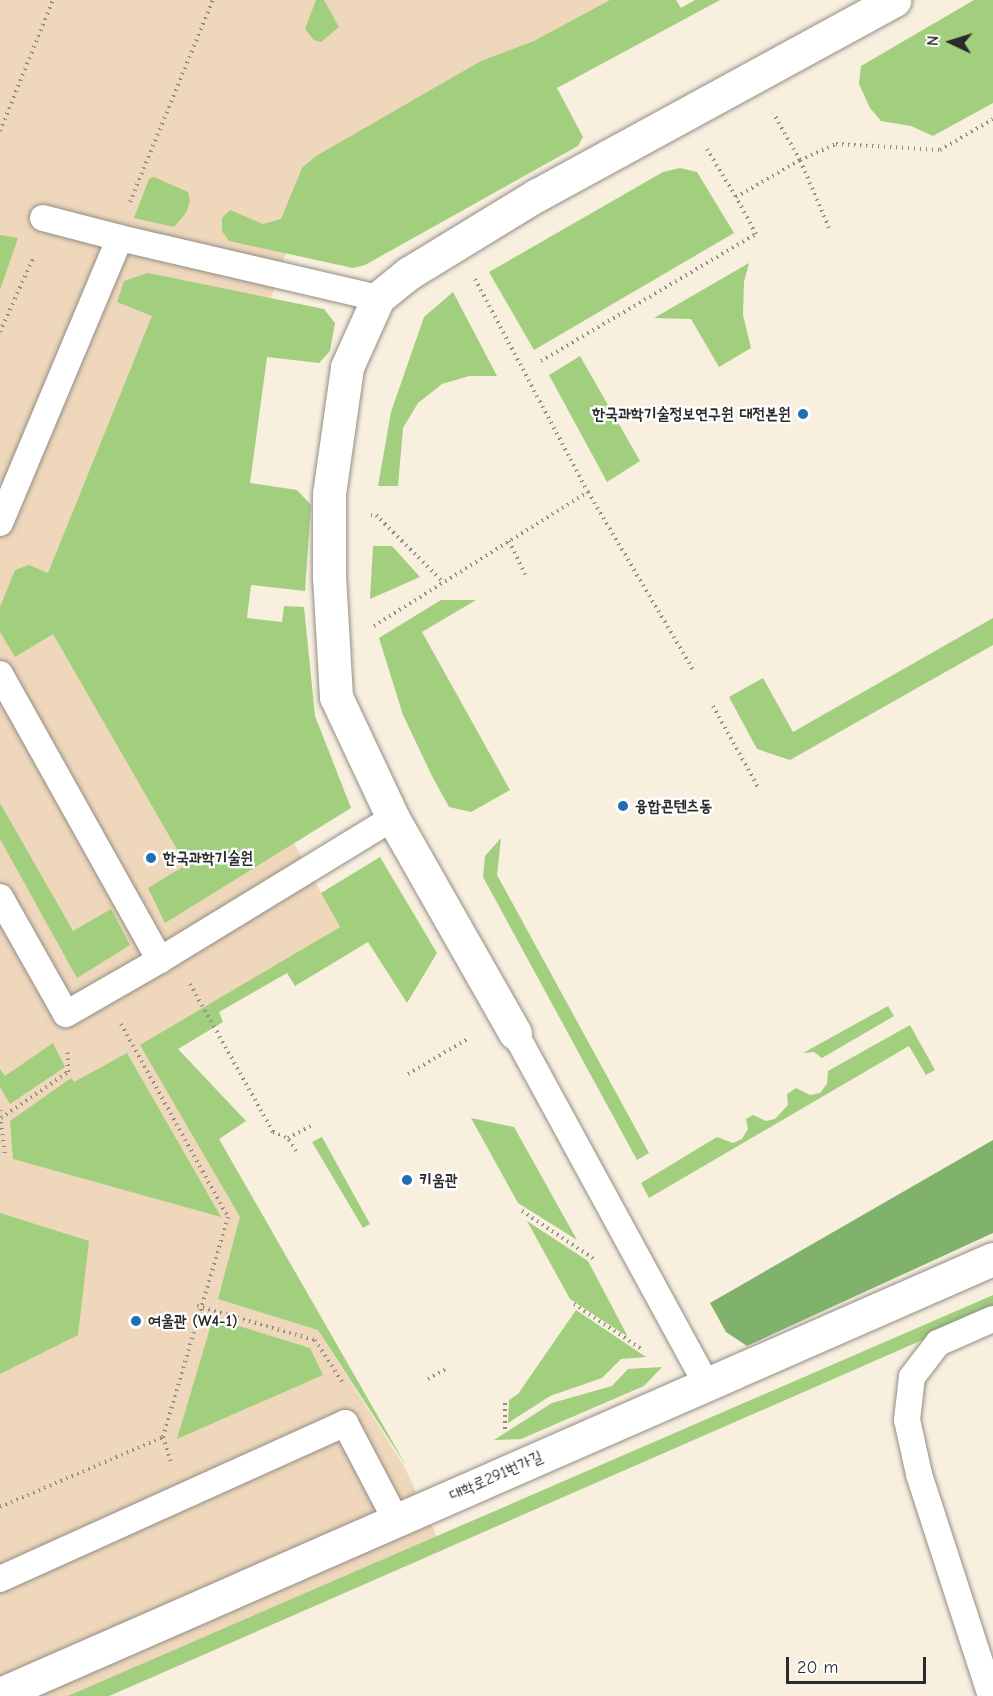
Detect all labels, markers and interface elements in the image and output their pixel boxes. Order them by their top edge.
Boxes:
north arrow [921,12,981,72]
text: N [924,35,942,47]
place label: 한국과학기술정보연구원 대전본원 [592,404,791,424]
marker: 한국과학기술정보연구원 대전본원 [796,407,810,421]
place label: 융합콘텐츠동 [635,796,712,816]
marker: 융합콘텐츠동 [616,799,630,813]
place label: 한국과학기술원 [163,848,253,868]
marker: 한국과학기술원 [144,851,158,865]
place label: 키움관 [419,1170,458,1190]
marker: 키움관 [400,1173,414,1187]
place label: 여울관 (W4-1) [148,1311,238,1331]
marker: 여울관 (W4-1) [129,1314,143,1328]
street label: 대학로291번가길 [446,1447,546,1505]
scale bar [789,1645,928,1683]
text: 20 m [797,1657,838,1678]

